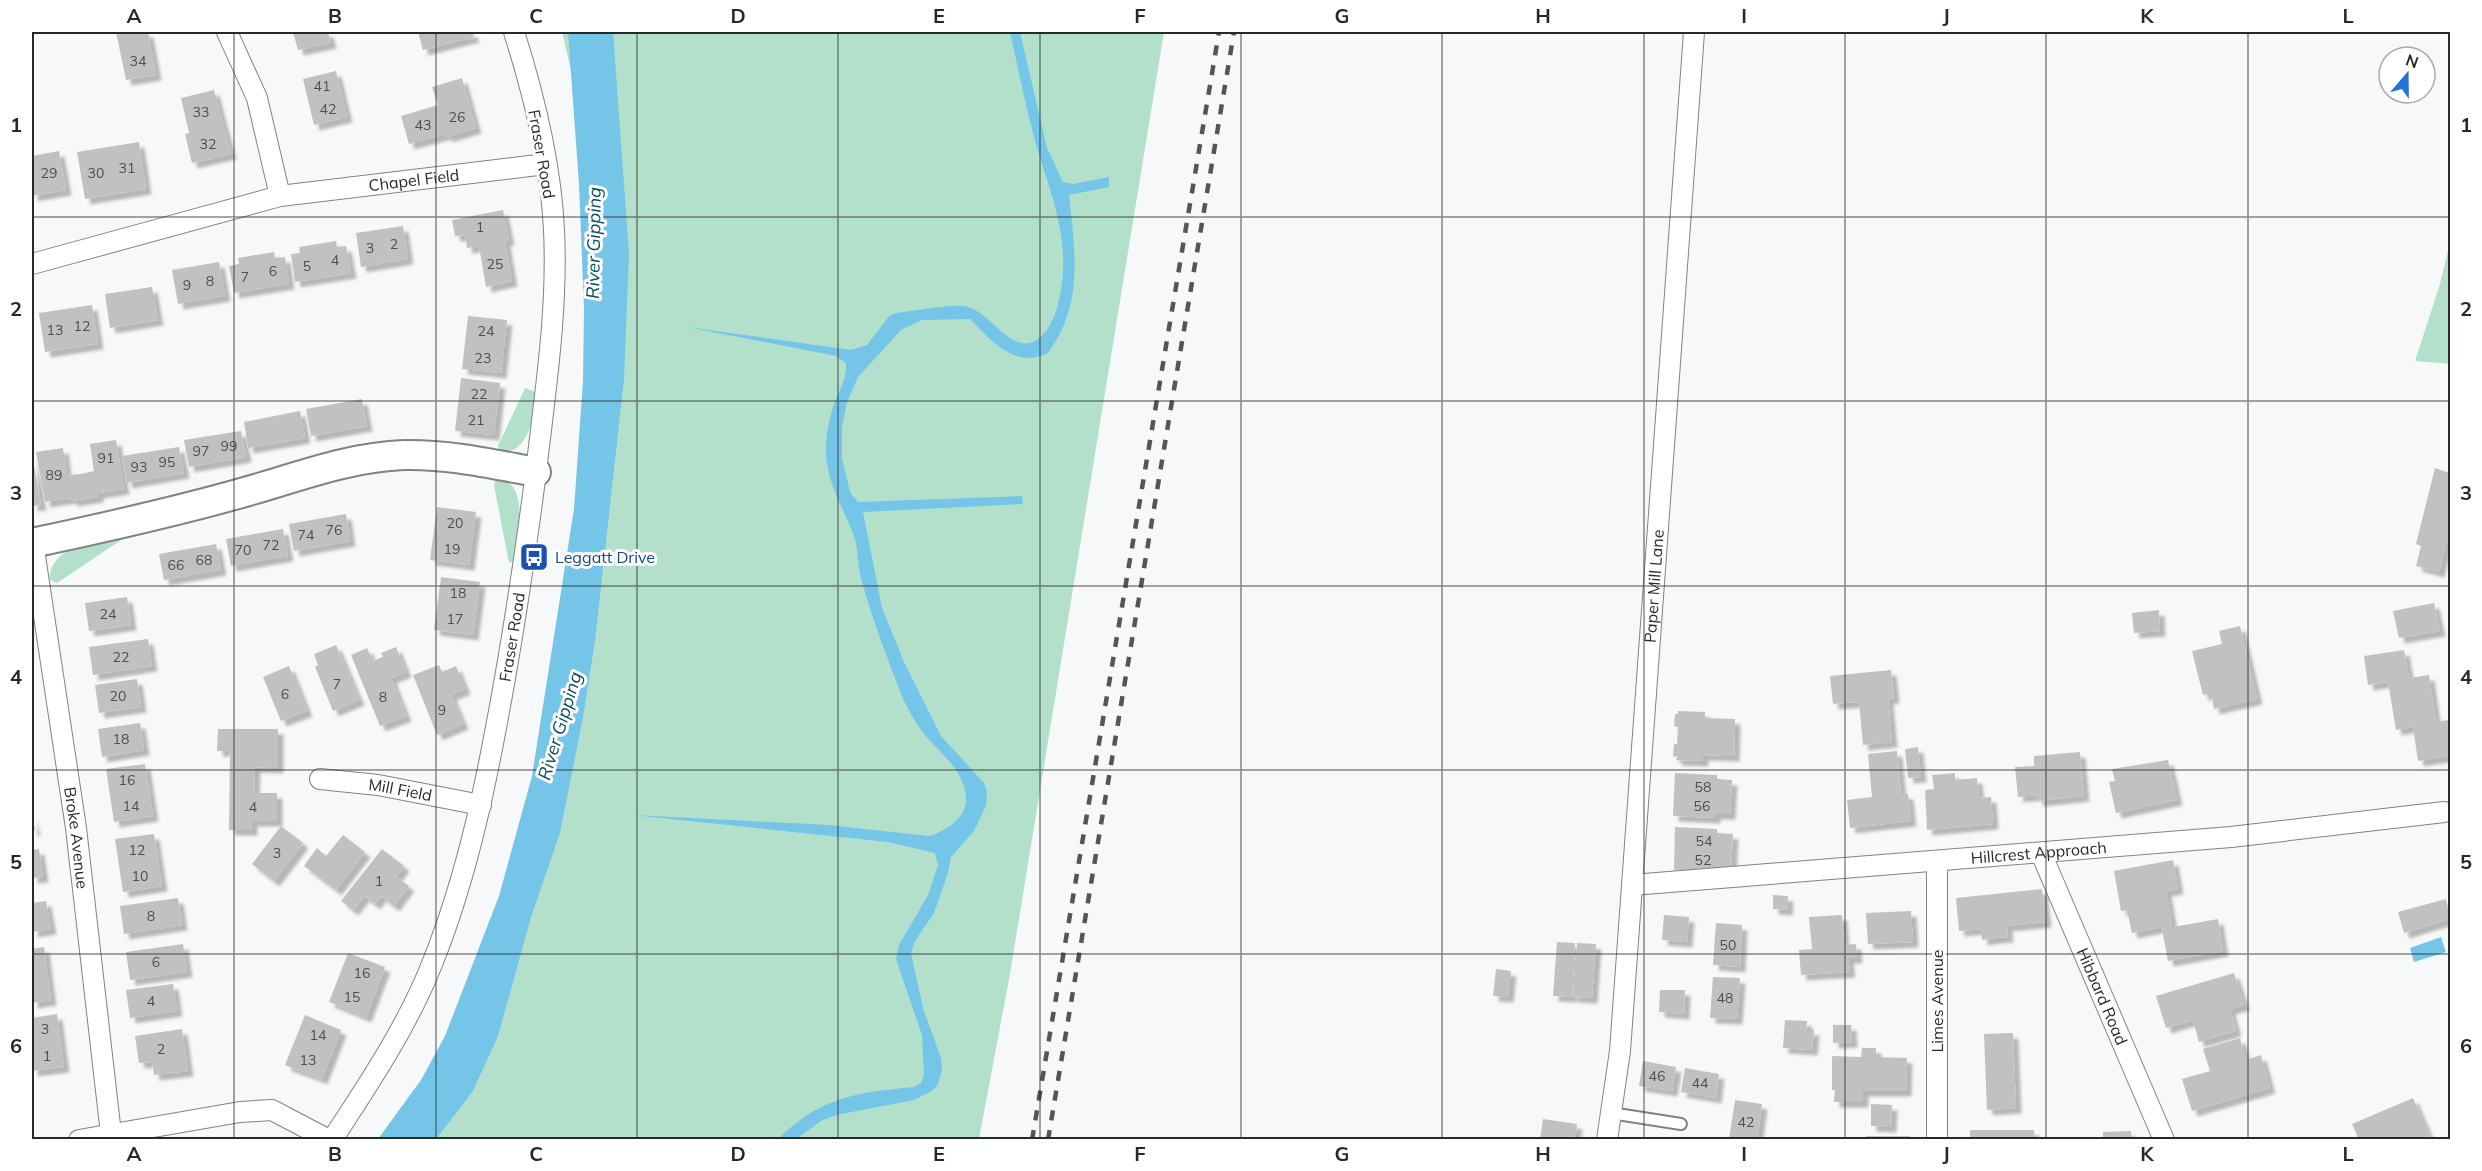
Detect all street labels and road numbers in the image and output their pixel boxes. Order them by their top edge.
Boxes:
street label: Fraser Road [524,108,560,200]
street label: Chapel Field [367,165,460,195]
street label: Paper Mill Lane [1640,529,1668,644]
street label: Fraser Road [495,591,529,683]
street label: Mill Field [368,774,434,805]
street label: Broke Avenue [60,785,93,890]
street label: Hillcrest Approach [1970,837,2108,868]
street label: Hibbard Road [2073,945,2132,1048]
street label: Limes Avenue [1927,949,1947,1053]

